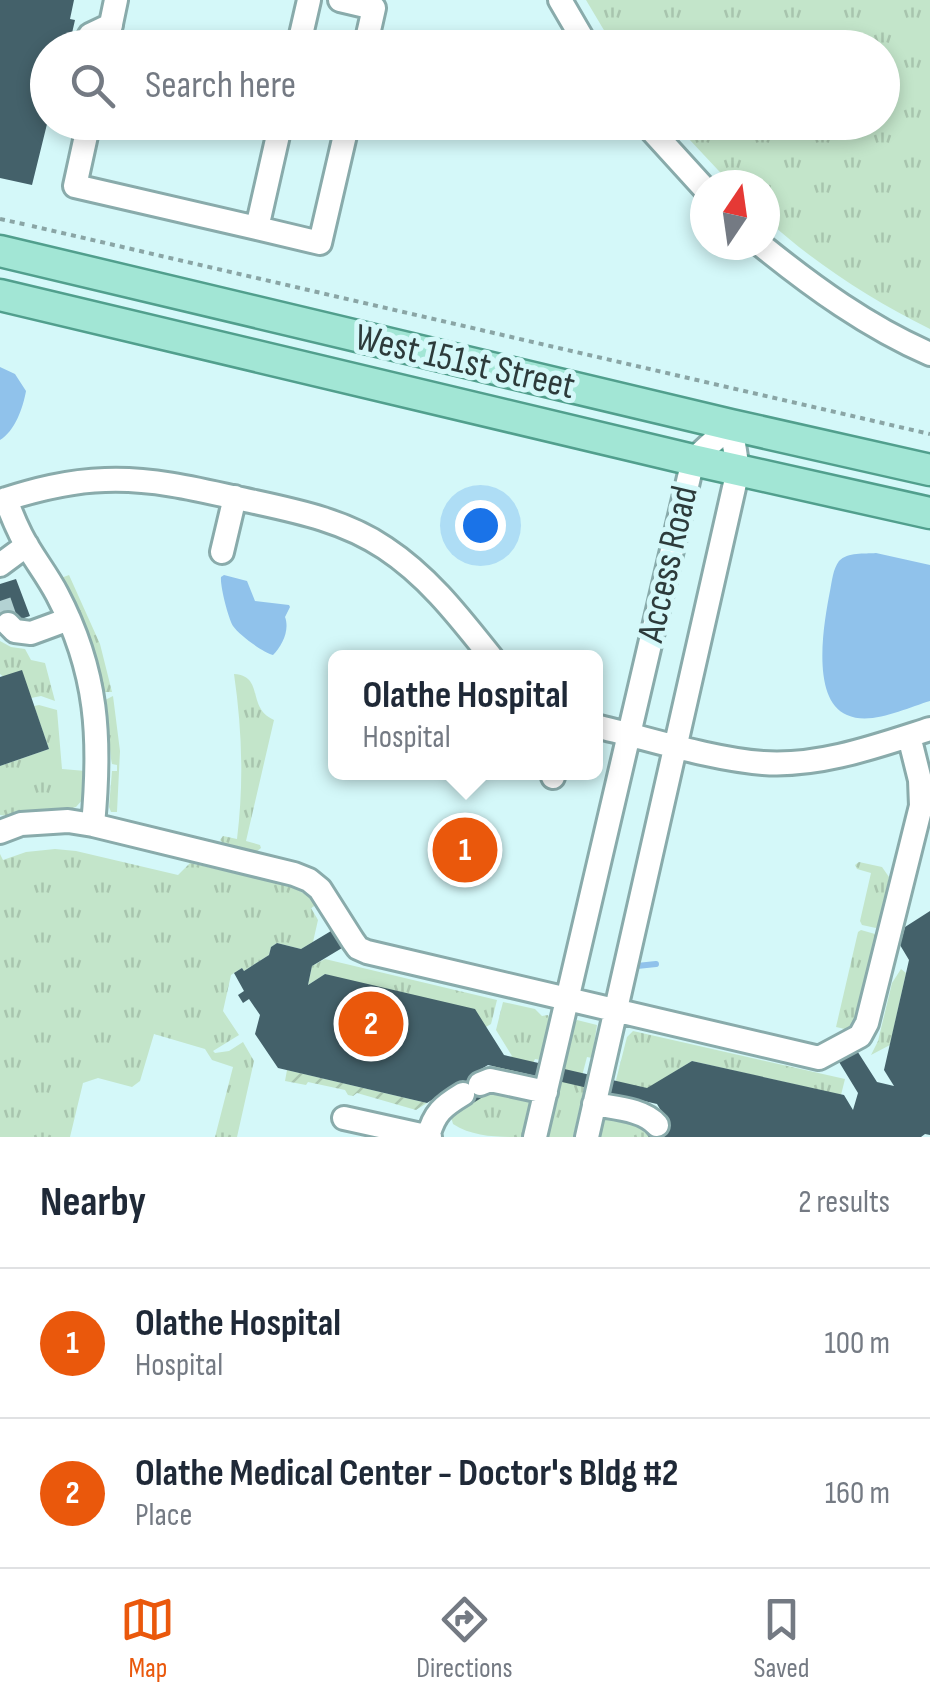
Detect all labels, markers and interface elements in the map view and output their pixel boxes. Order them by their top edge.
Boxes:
search box [30,30,900,140]
icon: search [65,58,120,113]
text: Search here [145,63,296,108]
north arrow [690,170,780,260]
street label: West 151st Street [351,315,579,409]
street label: Access Road [628,482,708,647]
your location [455,500,506,551]
popup [328,650,603,780]
text: Olathe Hospital [363,673,569,718]
text: Hospital [363,718,451,757]
pin: 1 [432,812,498,888]
pin: 2 [338,986,404,1062]
text: Nearby [40,1177,146,1228]
text: 2 results [798,1183,890,1222]
text: Olathe Hospital [135,1301,341,1346]
text: 1 [66,1324,79,1363]
text: 100 m [825,1324,890,1363]
text: Hospital [135,1346,223,1385]
text: Olathe Medical Center - Doctor's Bldg #2 [135,1451,678,1496]
text: 2 [65,1474,80,1513]
text: 160 m [825,1474,890,1513]
text: Place [135,1496,192,1535]
tab: Map [120,1592,175,1685]
tab: Directions [416,1592,513,1685]
tab: Saved [753,1592,810,1685]

